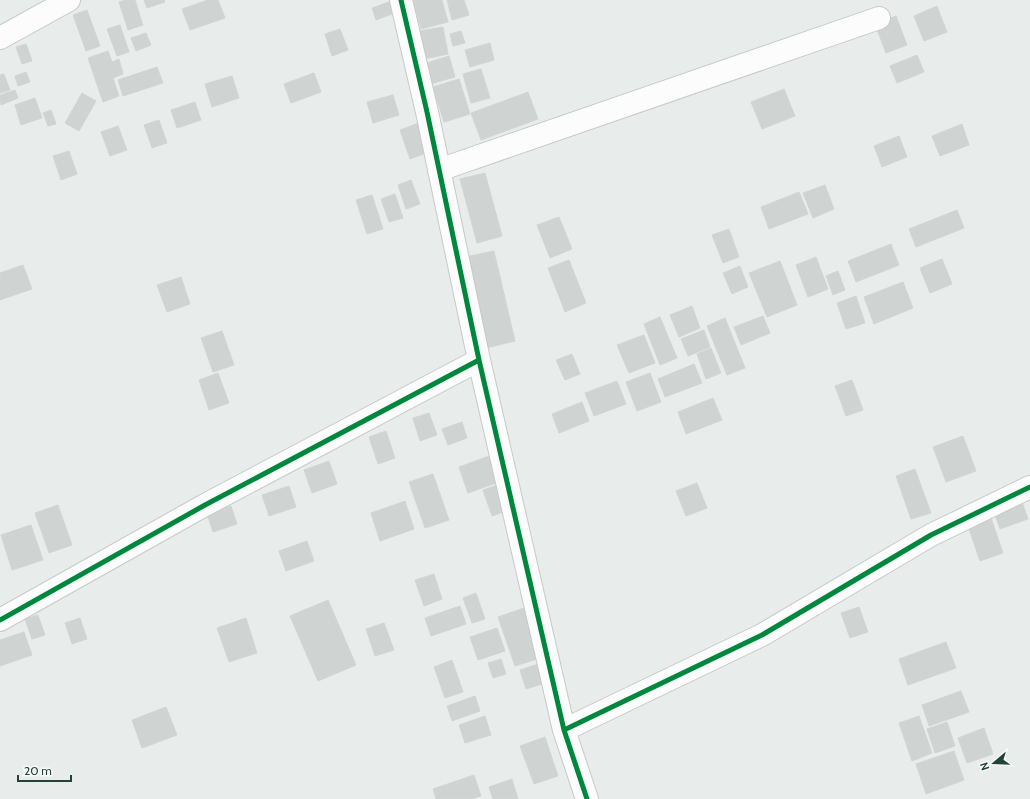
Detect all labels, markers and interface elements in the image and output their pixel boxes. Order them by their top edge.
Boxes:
north arrow [974,743,1014,783]
scale bar [18,757,71,783]
text: N [977,760,992,772]
text: 20 m [24,763,52,778]

